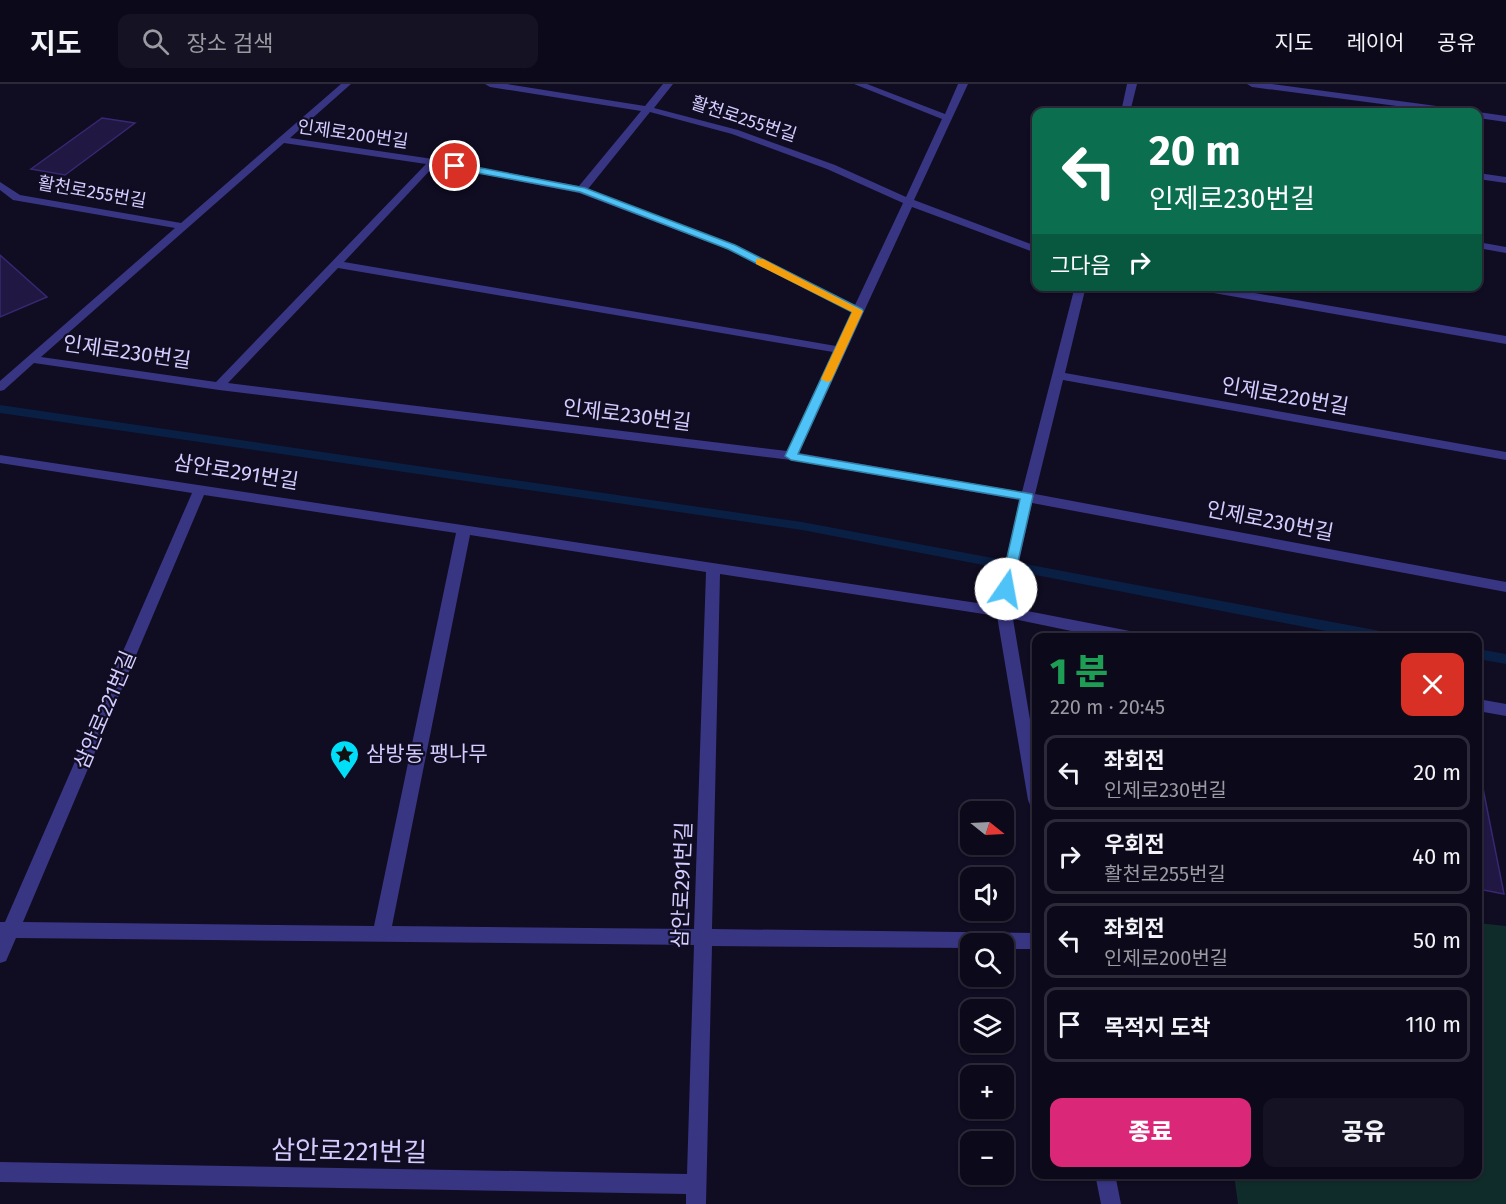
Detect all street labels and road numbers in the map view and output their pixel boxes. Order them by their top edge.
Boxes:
street label: 활천로255번길 [688,92,800,146]
street label: 인제로200번길 [296,115,410,153]
street label: 활천로255번길 [36,172,148,212]
street label: 인제로230번길 [61,330,193,374]
street label: 인제로220번길 [1219,372,1351,420]
street label: 인제로230번길 [561,394,693,436]
street label: 삼안로291번길 [172,449,300,495]
street label: 인제로230번길 [1204,496,1336,546]
street label: 삼안로221번길 [68,647,142,773]
street label: 삼안로291번길 [667,821,697,949]
street label: 삼안로221번길 [271,1135,427,1168]

